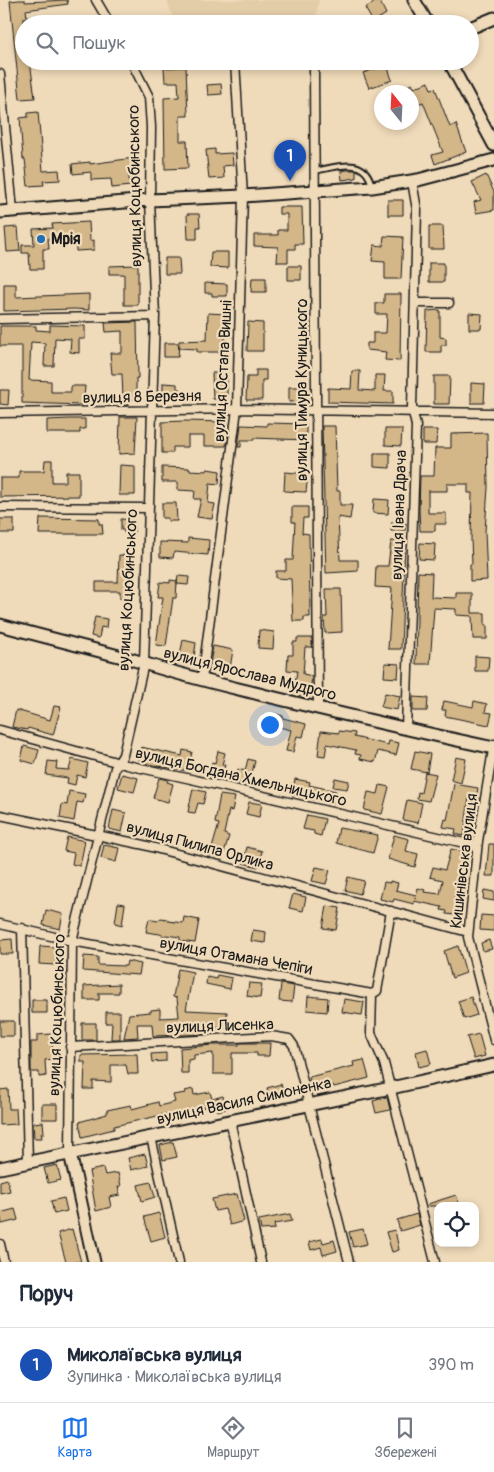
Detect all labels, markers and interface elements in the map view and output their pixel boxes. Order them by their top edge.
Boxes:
search box [15,15,479,70]
icon: search [33,29,61,57]
text: Пошук [73,31,126,55]
north arrow [374,85,419,130]
street label: вулиця Коцюбинського [124,104,146,267]
pin: 1 [274,140,306,181]
place label: Мрія [51,229,81,249]
marker: Мрія [35,233,47,245]
street label: вулиця Тимура Куницького [292,298,312,481]
street label: вулиця Остапа Вишні [209,299,237,442]
street label: вулиця 8 Березня [82,386,202,408]
street label: вулиця Івана Драча [387,450,411,580]
street label: вулиця Коцюбинського [114,508,142,672]
street label: вулиця Ярослава Мудрого [161,643,339,705]
your location [257,712,283,738]
street label: вулиця Богдана Хмельницького [133,743,349,811]
street label: Кишинівська вулиця [446,792,482,930]
street label: вулиця Пилипа Орлика [124,817,276,875]
street label: вулиця Коцюбинського [44,933,70,1096]
street label: вулиця Отамана Чепіги [158,933,314,979]
street label: вулиця Лисенка [166,1014,274,1038]
street label: вулиця Василя Симоненка [155,1073,333,1129]
map controls [434,1202,479,1247]
button: locate [434,1202,479,1247]
text: Поруч [20,1281,73,1308]
text: Миколаївська вулиця [67,1343,242,1367]
text: 1 [33,1355,39,1375]
text: 390 m [428,1355,474,1375]
text: Зупинка · Миколаївська вулиця [67,1367,282,1387]
tab: Карта [57,1414,92,1461]
tab: Маршрут [207,1414,260,1461]
tab: Збережені [374,1414,437,1461]

